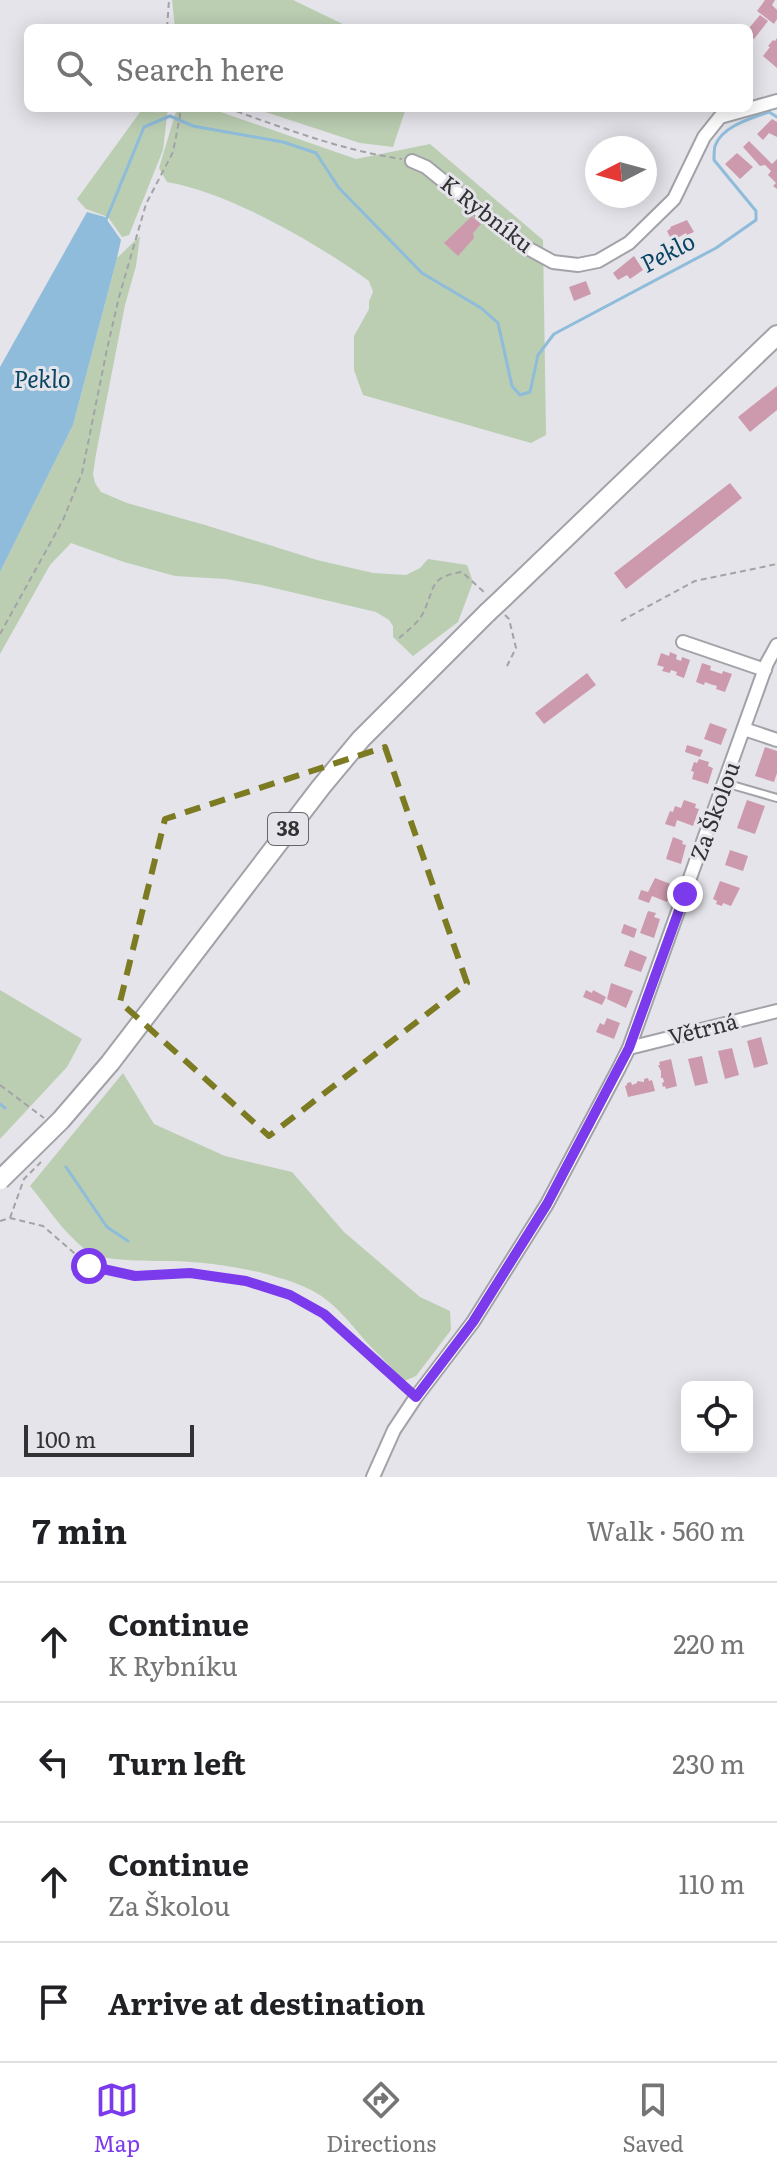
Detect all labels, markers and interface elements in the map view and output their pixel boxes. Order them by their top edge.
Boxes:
search box [24,24,753,112]
icon: search [52,46,96,90]
text: Search here [116,46,284,90]
north arrow [585,136,657,208]
street label: K Rybníku [435,166,541,260]
water label: Peklo [633,222,700,280]
water label: Peklo [13,360,71,395]
street label: Za Školou [680,756,747,865]
road number: 38 [268,813,308,845]
route end [667,876,703,912]
street label: Větrná [664,1003,741,1052]
route start [71,1248,107,1284]
map controls [681,1381,753,1453]
button: locate [681,1381,753,1453]
scale bar [24,1421,194,1457]
text: 100 m [36,1422,96,1455]
text: 7 min [32,1504,127,1554]
text: Walk · 560 m [587,1510,745,1549]
text: Continue [108,1601,249,1645]
icon: ahead [32,1620,76,1664]
text: 220 m [673,1623,745,1662]
text: K Rybníku [108,1645,238,1684]
icon: left [32,1740,76,1784]
text: Turn left [108,1740,246,1784]
text: 230 m [672,1743,745,1782]
text: Continue [108,1841,249,1885]
icon: ahead [32,1860,76,1904]
text: 110 m [678,1863,745,1902]
text: Za Školou [108,1885,230,1924]
icon: arrive [32,1980,76,2024]
text: Arrive at destination [108,1980,425,2024]
tab: Map [93,2078,140,2159]
tab: Directions [326,2078,436,2159]
tab: Saved [623,2078,684,2159]

